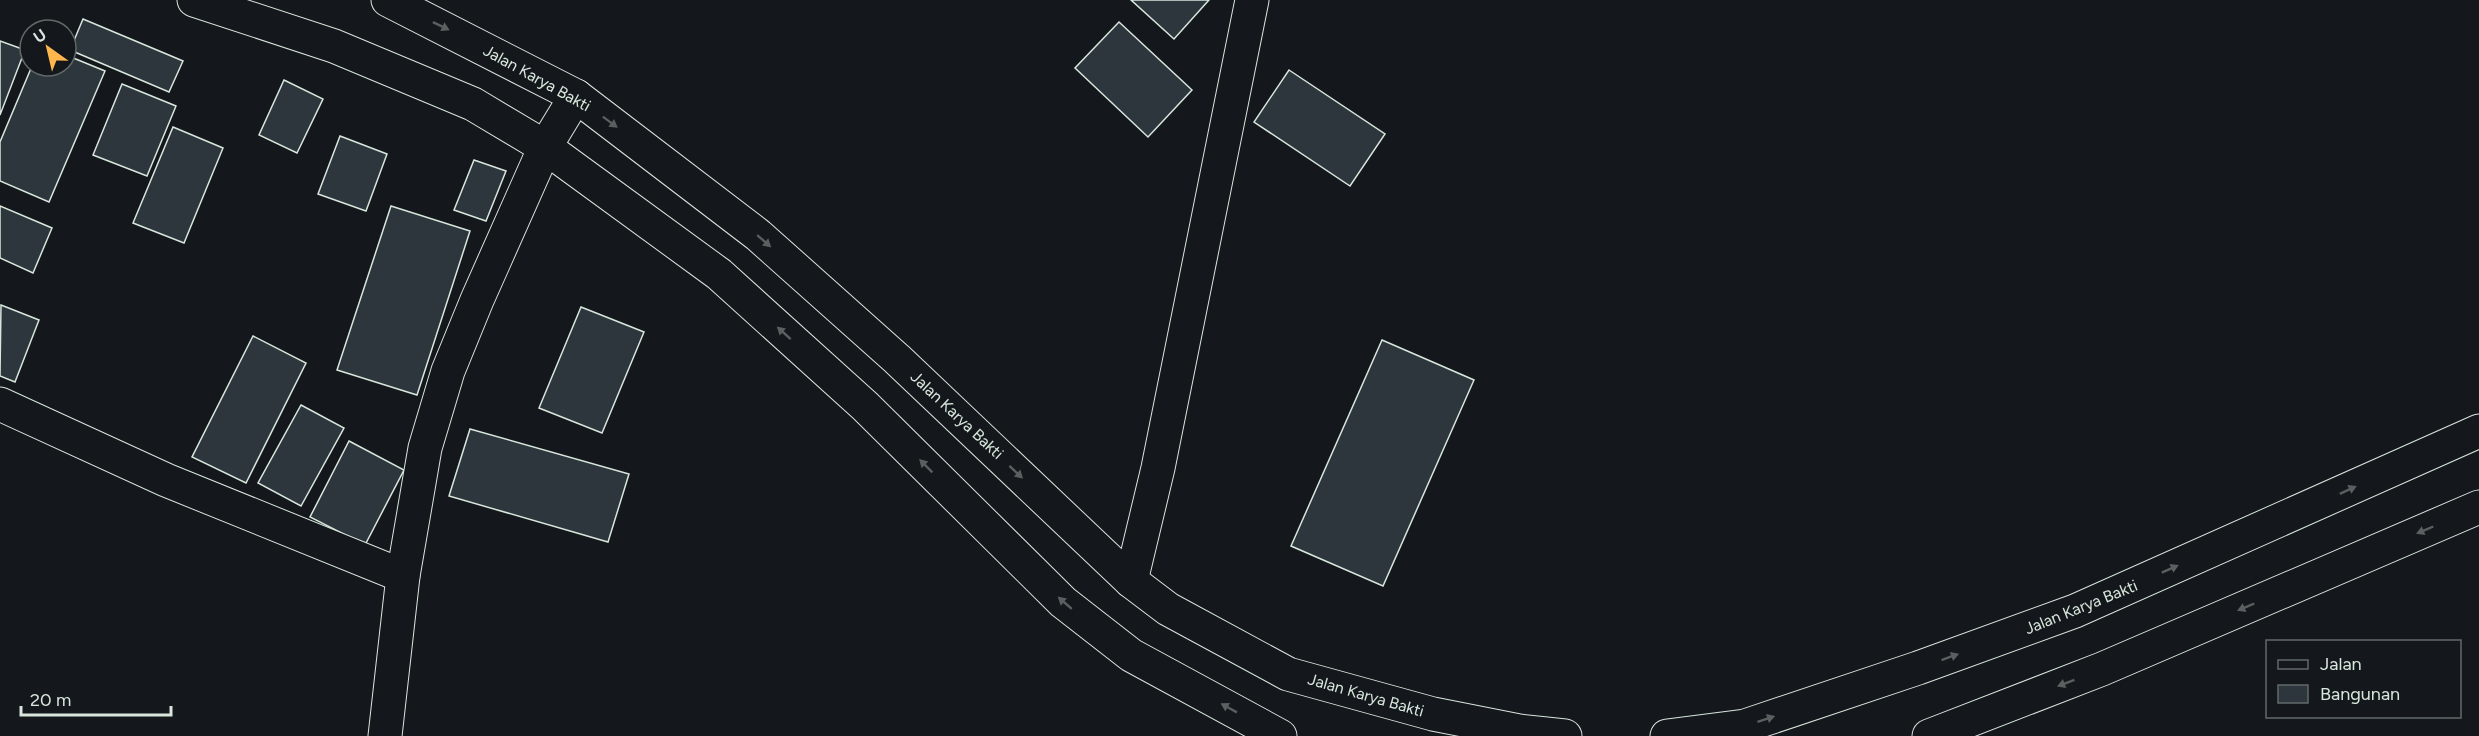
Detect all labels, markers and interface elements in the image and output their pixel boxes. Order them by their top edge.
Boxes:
north arrow [18,18,78,78]
one-way arrow [432,21,449,31]
text: U [30,25,50,47]
street label: Jalan Karya Bakti [480,41,594,115]
one-way arrow [602,115,617,127]
one-way arrow [757,234,772,248]
one-way arrow [777,326,792,340]
street label: Jalan Karya Bakti [907,367,1007,463]
one-way arrow [920,460,934,474]
one-way arrow [1009,465,1024,479]
one-way arrow [2340,485,2357,494]
one-way arrow [2417,526,2434,535]
one-way arrow [2162,564,2180,574]
street label: Jalan Karya Bakti [2022,576,2140,638]
one-way arrow [1058,597,1073,610]
one-way arrow [2237,603,2255,612]
legend [2266,640,2461,718]
one-way arrow [1941,651,1959,661]
text: Jalan [2320,653,2362,675]
street label: Jalan Karya Bakti [1306,669,1426,721]
scale bar [21,679,171,717]
one-way arrow [2057,679,2075,688]
text: Bangunan [2320,683,2400,705]
text: 20 m [30,689,71,711]
one-way arrow [1220,703,1237,713]
one-way arrow [1757,714,1775,723]

